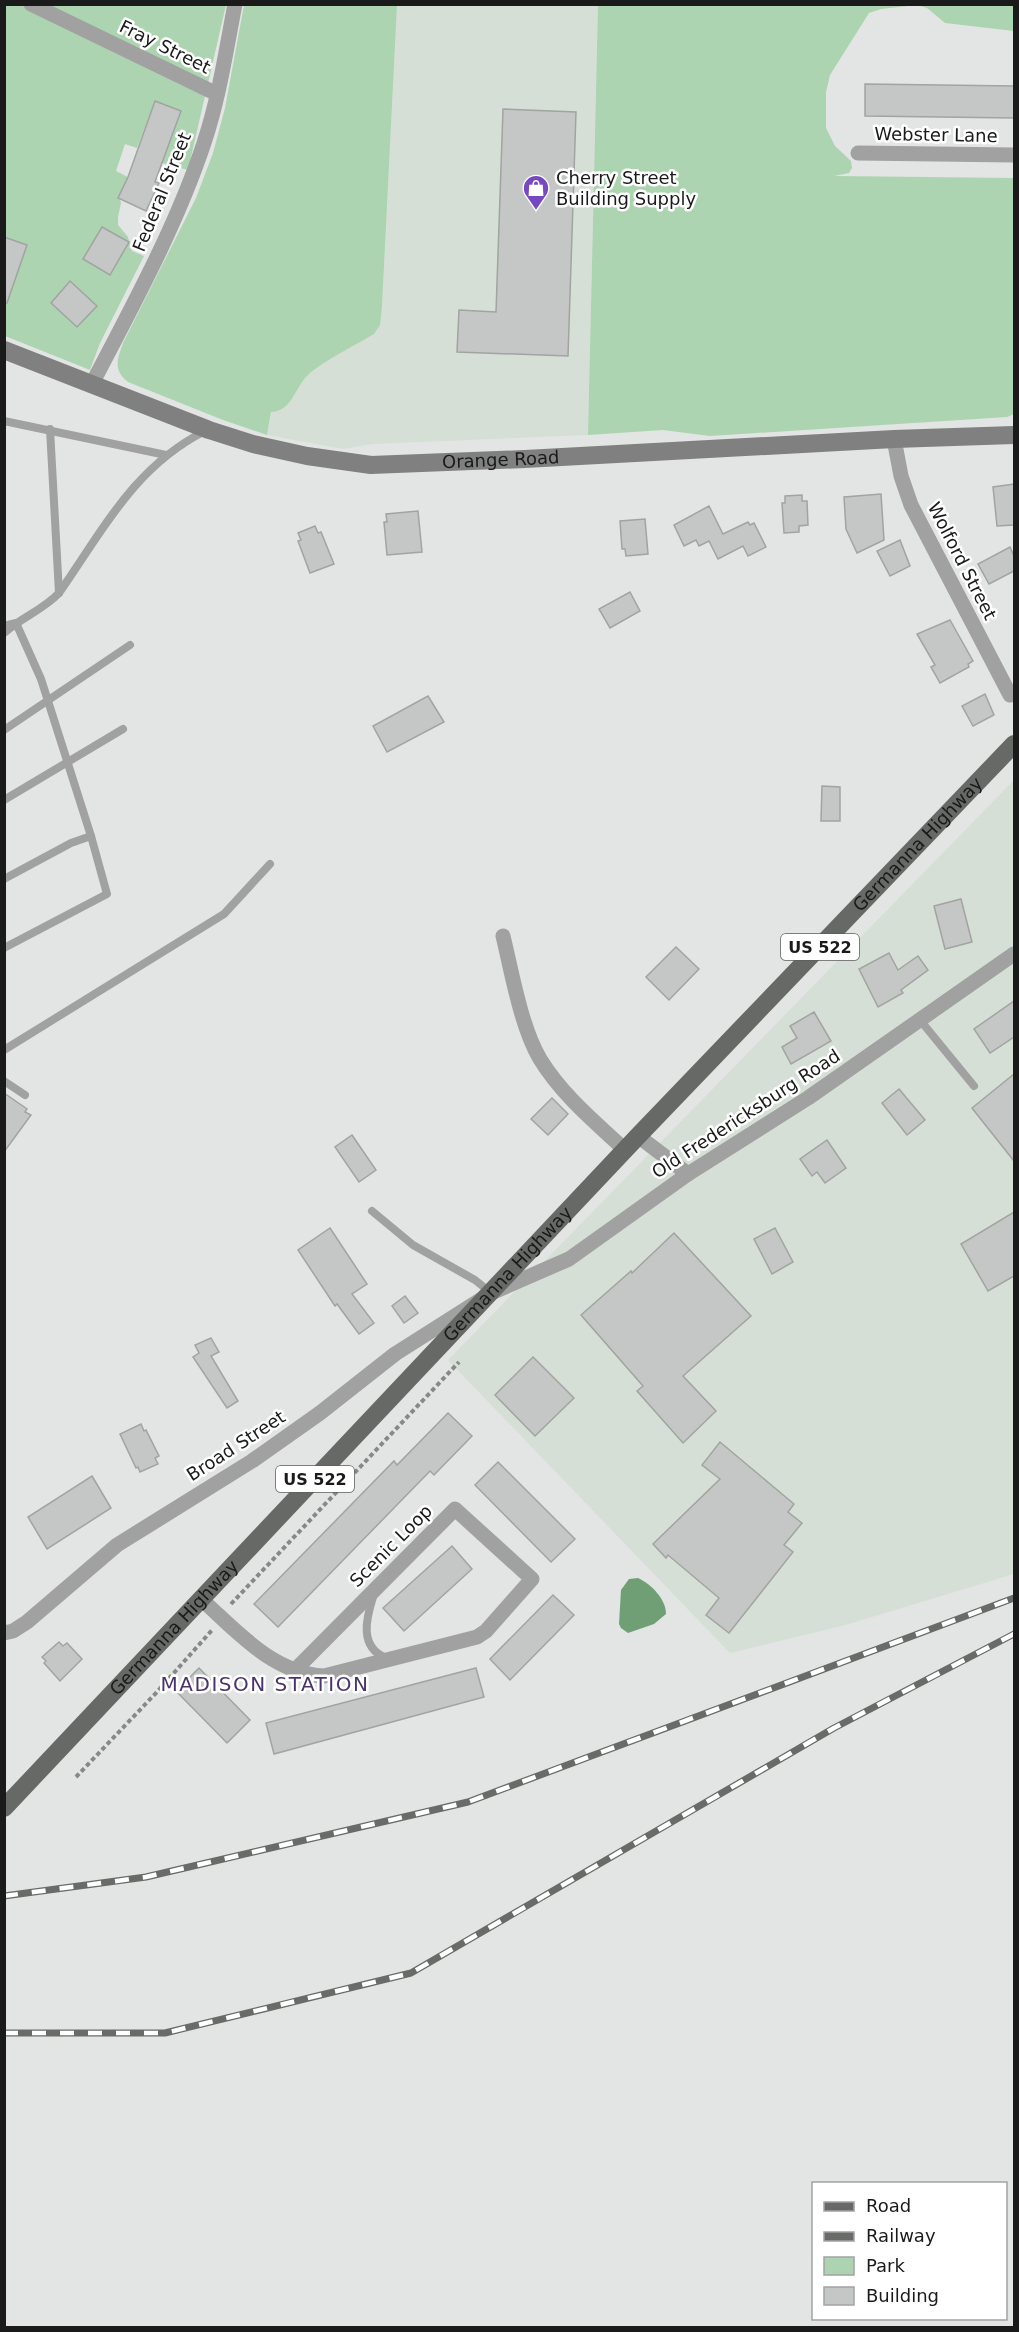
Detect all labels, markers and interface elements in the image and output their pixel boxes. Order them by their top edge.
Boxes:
street label: Fray Street [116,16,214,78]
street label: Webster Lane [874,123,998,146]
street label: Federal Street [128,129,195,255]
place label: Cherry Street Building Supply [556,167,696,209]
shop icon: Cherry Street Building Supply [521,173,551,211]
street label: Orange Road [442,446,560,472]
street label: Wolford Street [924,499,1001,623]
street label: Germanna Highway [848,772,987,916]
road number: US 522 [781,934,859,960]
street label: Old Fredericksburg Road [648,1045,844,1182]
street label: Germanna Highway [439,1202,576,1346]
street label: Broad Street [183,1406,289,1485]
road number: US 522 [276,1466,354,1492]
street label: Scenic Loop [345,1500,436,1591]
street label: Germanna Highway [105,1555,243,1699]
district label: MADISON STATION [161,1672,369,1696]
legend [812,2182,1007,2320]
text: Road [866,2195,911,2216]
text: Railway [866,2225,936,2246]
text: Park [866,2255,905,2276]
text: Building [866,2285,939,2306]

